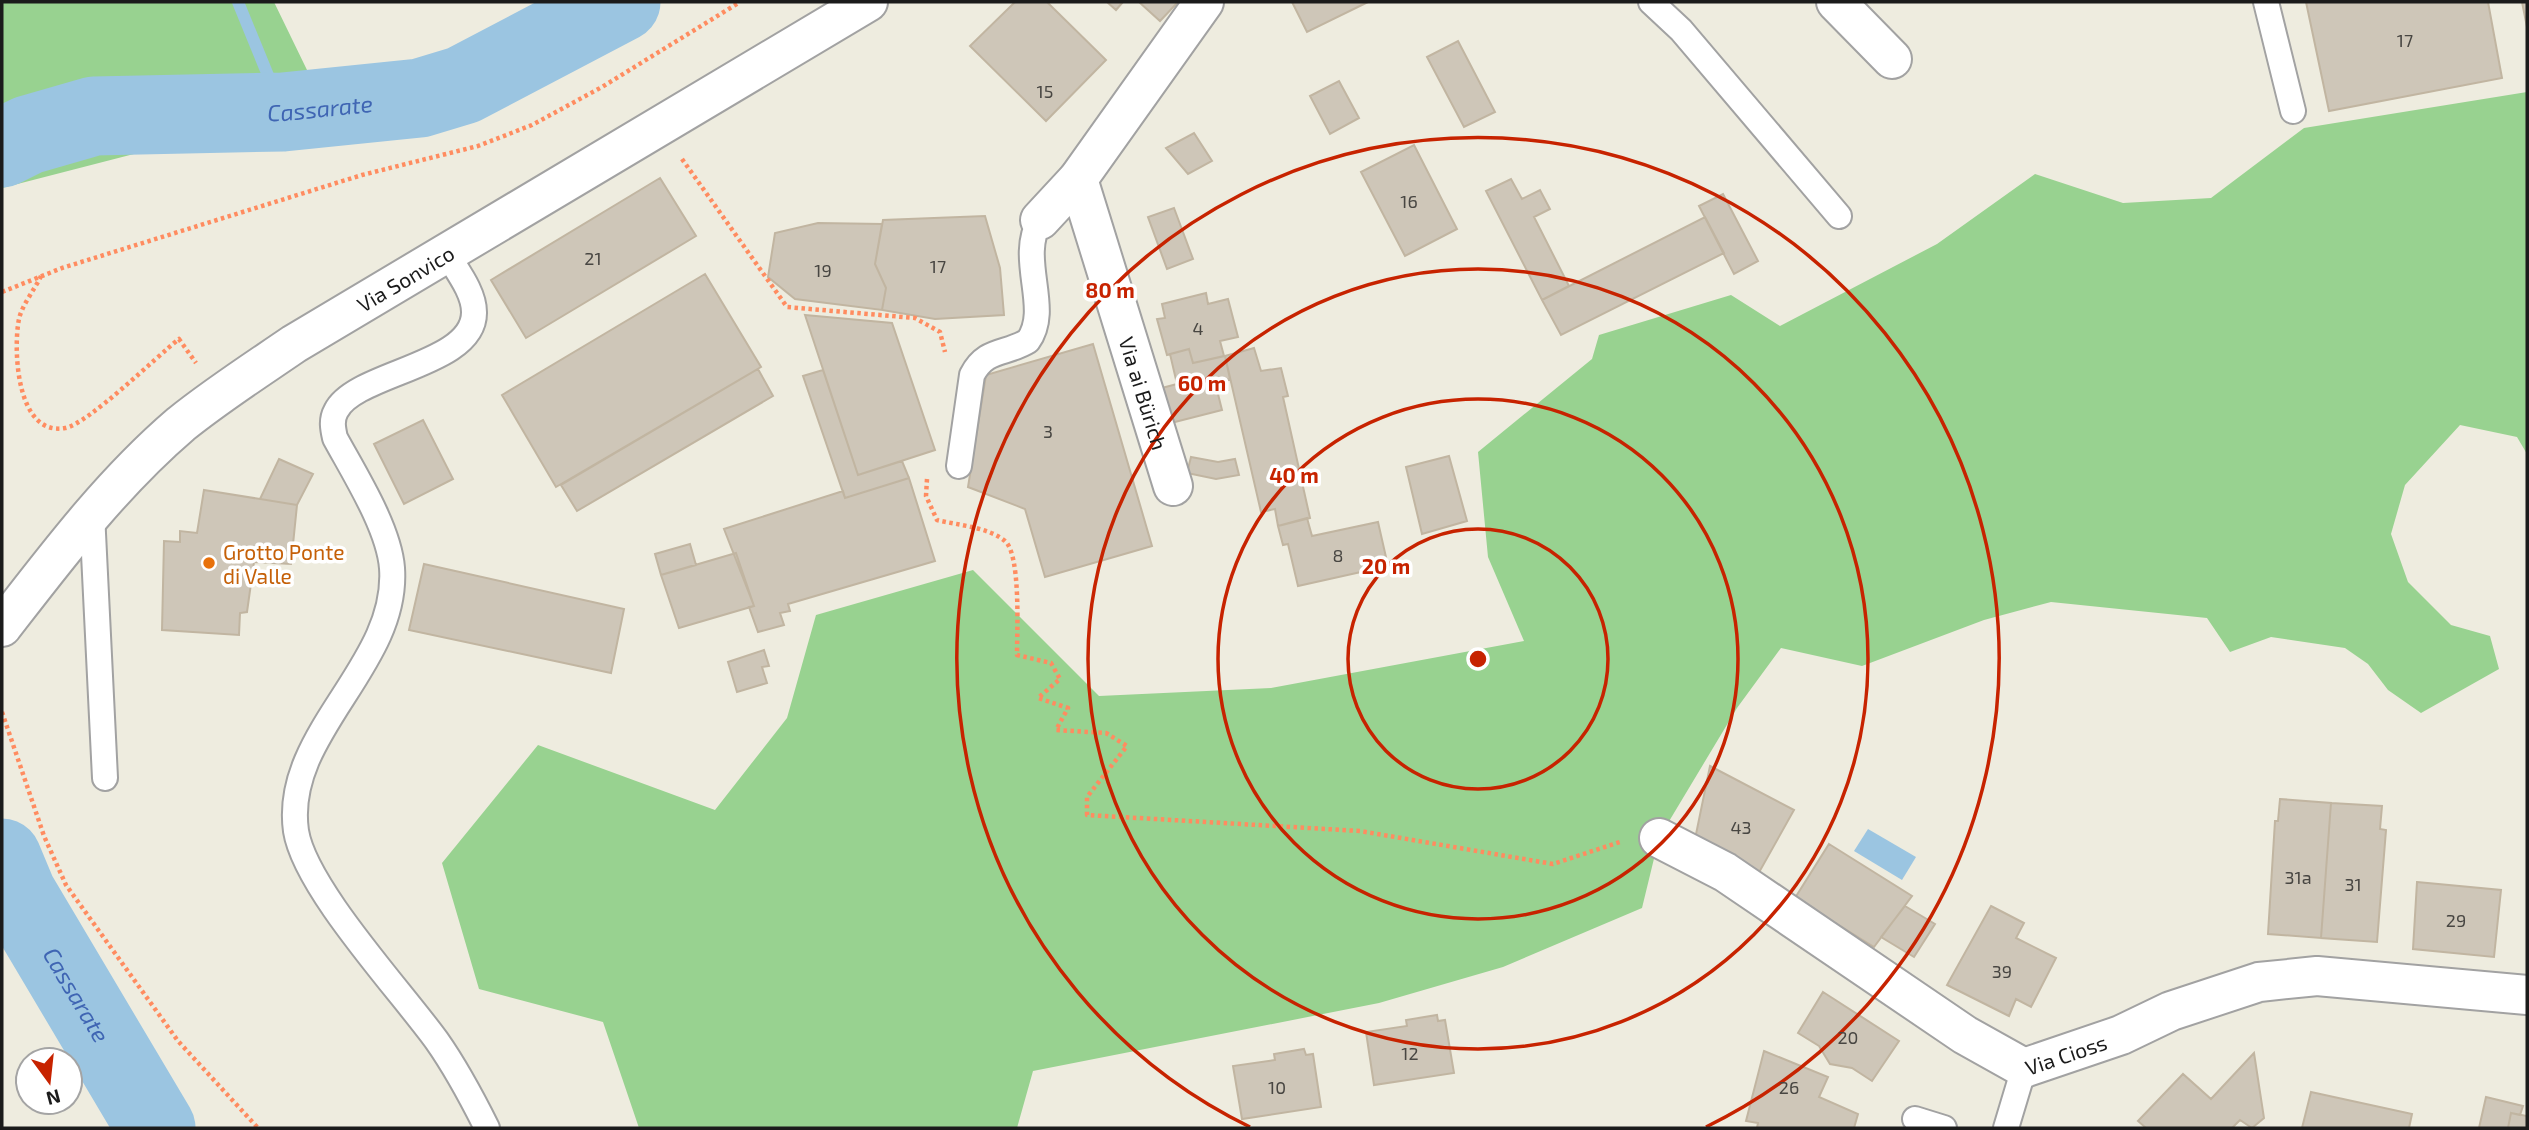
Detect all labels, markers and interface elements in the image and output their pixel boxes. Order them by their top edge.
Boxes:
house number: 17 [2397,29,2413,51]
house number: 15 [1037,80,1053,102]
water label: Cassarate [267,89,374,126]
house number: 16 [1400,190,1418,212]
street label: Via Sonvico [352,239,458,316]
house number: 21 [584,247,602,269]
house number: 17 [930,255,946,277]
house number: 19 [814,259,832,281]
text: 80 m [1085,277,1135,302]
house number: 4 [1192,317,1204,339]
street label: Via ai Bürich [1115,333,1173,452]
text: 60 m [1178,370,1226,395]
house number: 3 [1043,420,1053,442]
text: 40 m [1269,462,1319,487]
place label: Grotto Ponte di Valle [223,539,345,588]
house number: 8 [1333,544,1343,566]
text: 20 m [1362,553,1410,578]
marker: Grotto Ponte di Valle [201,555,217,571]
centre of rings [1466,647,1490,671]
house number: 43 [1730,816,1752,838]
house number: 31a [2284,866,2312,888]
house number: 31 [2344,873,2362,895]
house number: 29 [2446,909,2466,931]
water label: Cassarate [38,942,116,1047]
house number: 39 [1992,960,2012,982]
house number: 20 [1838,1026,1858,1048]
street label: Via Cioss [2022,1028,2110,1079]
house number: 12 [1401,1042,1419,1064]
north arrow [14,1046,84,1116]
house number: 10 [1268,1076,1286,1098]
house number: 26 [1779,1076,1799,1098]
text: N [44,1085,63,1111]

